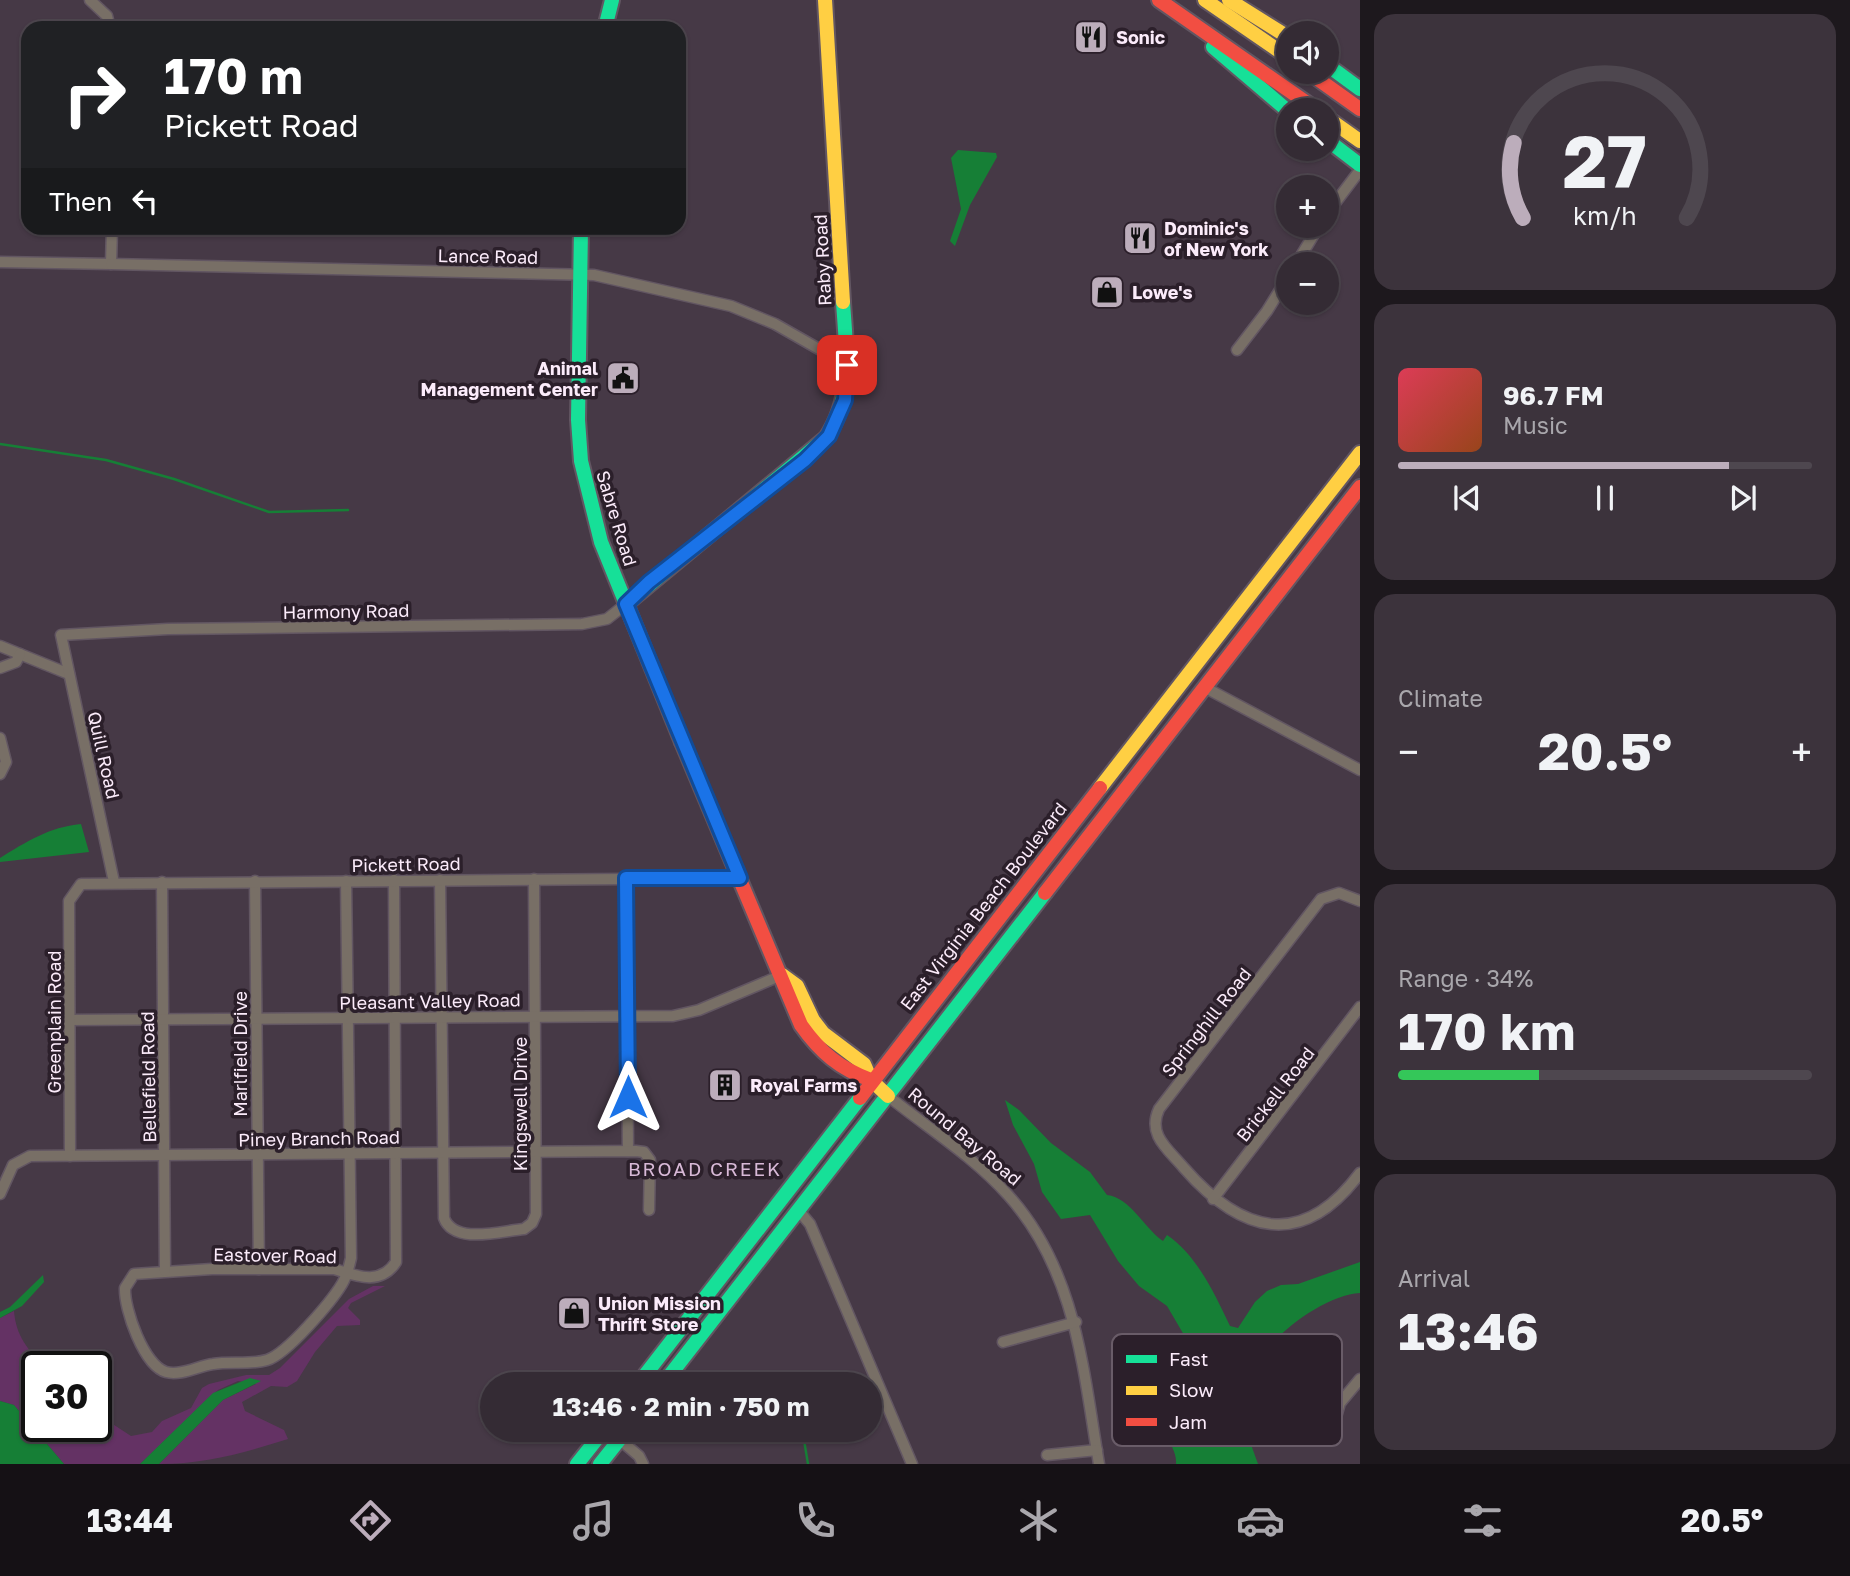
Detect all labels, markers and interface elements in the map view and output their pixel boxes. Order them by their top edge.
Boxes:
restaurant icon: Sonic [1072,18,1110,56]
map controls [1276,21,1339,315]
button: sound [1276,21,1339,84]
place label: Sonic [1116,26,1165,48]
text: 170 m [164,46,303,105]
icon: right [49,49,140,140]
button: search [1276,98,1339,161]
text: Pickett Road [164,106,359,144]
text: 27 [1563,117,1647,204]
button: + [1276,175,1339,238]
icon: left [126,182,164,220]
text: Then [49,186,112,217]
text: km/h [1573,200,1637,231]
street label: Raby Road [809,214,835,306]
place label: Dominic's of New York [1164,217,1269,260]
restaurant icon: Dominic's of New York [1121,219,1159,257]
street label: Lance Road [438,244,538,268]
button: − [1276,252,1339,315]
shop icon: Lowe's [1088,273,1126,311]
place label: Lowe's [1132,281,1193,303]
pin [817,335,877,395]
icon: arrive [828,346,866,384]
place label: Animal Management Center [420,357,598,400]
public building icon: Animal Management Center [604,359,642,397]
text: 96.7 FM [1503,380,1604,411]
text: Music [1503,411,1568,439]
street label: Sabre Road [592,468,642,568]
icon: previous [1448,479,1486,517]
icon: pause [1586,479,1624,517]
icon: next [1724,479,1762,517]
street label: Harmony Road [282,599,410,623]
text: Climate [1398,684,1483,712]
street label: Quill Road [83,709,125,801]
text: 20.5° [1538,719,1672,781]
text: − [1398,729,1419,774]
text: + [1791,729,1812,774]
street label: East Virginia Beach Boulevard [895,798,1071,1014]
street label: Pickett Road [351,852,461,876]
street label: Greenplain Road [43,951,65,1093]
street label: Springhill Road [1157,963,1255,1081]
text: Range · 34% [1398,964,1533,992]
street label: Pleasant Valley Road [339,988,521,1014]
street label: Marlfield Drive [229,991,251,1117]
text: 170 km [1398,999,1576,1061]
street label: Bellefield Road [136,1011,160,1143]
street label: Kingswell Drive [509,1037,531,1171]
street label: Brickell Road [1231,1042,1319,1146]
position arrow [591,1060,665,1134]
building icon: Royal Farms [706,1066,744,1104]
place label: Royal Farms [750,1074,857,1096]
street label: Round Bay Road [904,1082,1026,1190]
street label: Piney Branch Road [238,1126,400,1150]
district label: BROAD CREEK [628,1157,782,1180]
street label: Eastover Road [213,1243,337,1267]
text: Arrival [1398,1264,1470,1292]
place label: Union Mission Thrift Store [598,1292,721,1335]
shop icon: Union Mission Thrift Store [555,1294,593,1332]
text: 13:46 [1398,1299,1539,1361]
legend [1112,1334,1342,1446]
text: Fast [1169,1347,1208,1370]
speed limit sign: 30 [21,1351,112,1442]
text: Slow [1169,1378,1214,1401]
text: 13:46 · 2 min · 750 m [552,1391,810,1422]
text: Jam [1169,1410,1207,1433]
icon: directions [346,1496,395,1545]
icon: music [569,1496,618,1545]
icon: phone [791,1496,840,1545]
icon: climate [1014,1496,1063,1545]
icon: car [1236,1496,1285,1545]
icon: filters [1458,1496,1507,1545]
text: 13:44 [87,1501,173,1539]
text: 20.5° [1681,1501,1763,1539]

